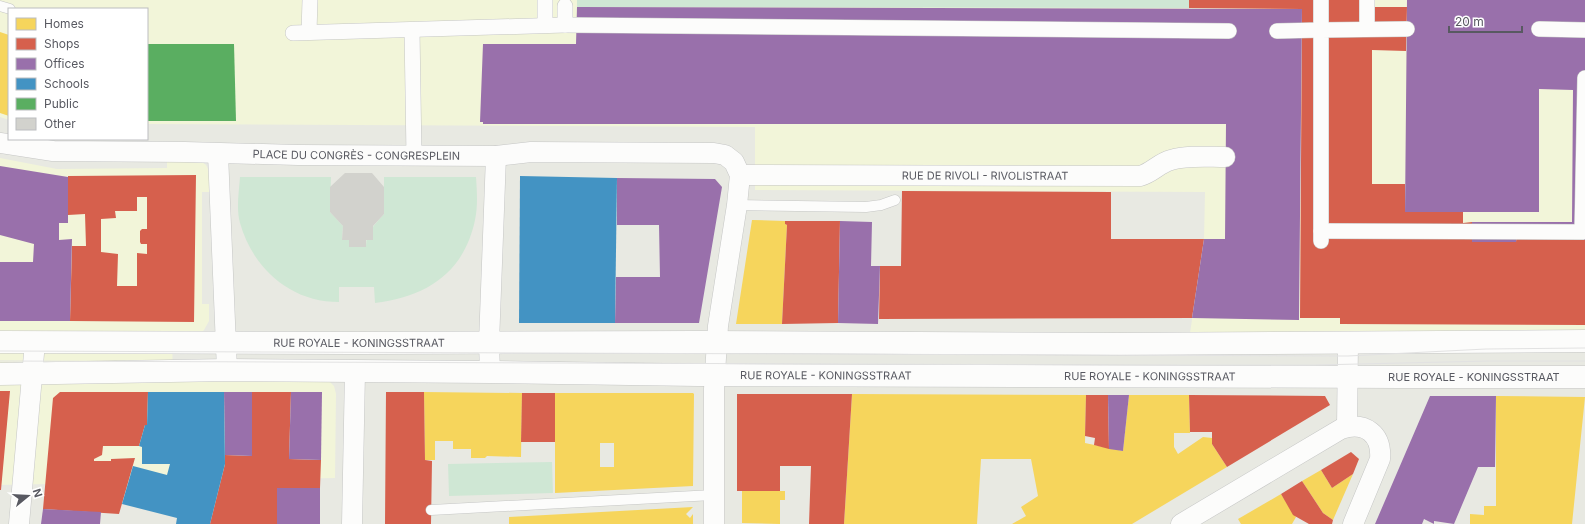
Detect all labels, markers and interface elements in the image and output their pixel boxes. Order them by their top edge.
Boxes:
legend [8,8,148,140]
scale bar [1449,8,1522,34]
text: 20 m [1455,14,1484,29]
text: Homes [44,16,84,31]
text: Shops [44,36,80,51]
text: Offices [44,56,85,71]
text: Schools [44,76,89,91]
text: Public [44,96,79,111]
text: Other [44,116,76,131]
street label: PLACE DU CONGRÈS - CONGRESPLEIN [252,147,460,163]
street label: RUE DE RIVOLI - RIVOLISTRAAT [902,168,1068,183]
street label: RUE ROYALE - KONINGSSTRAAT [273,336,445,350]
street label: RUE ROYALE - KONINGSSTRAAT [740,368,912,383]
street label: RUE ROYALE - KONINGSSTRAAT [1064,369,1236,384]
street label: RUE ROYALE - KONINGSSTRAAT [1388,370,1560,384]
north arrow [8,476,48,516]
text: N [30,487,45,499]

